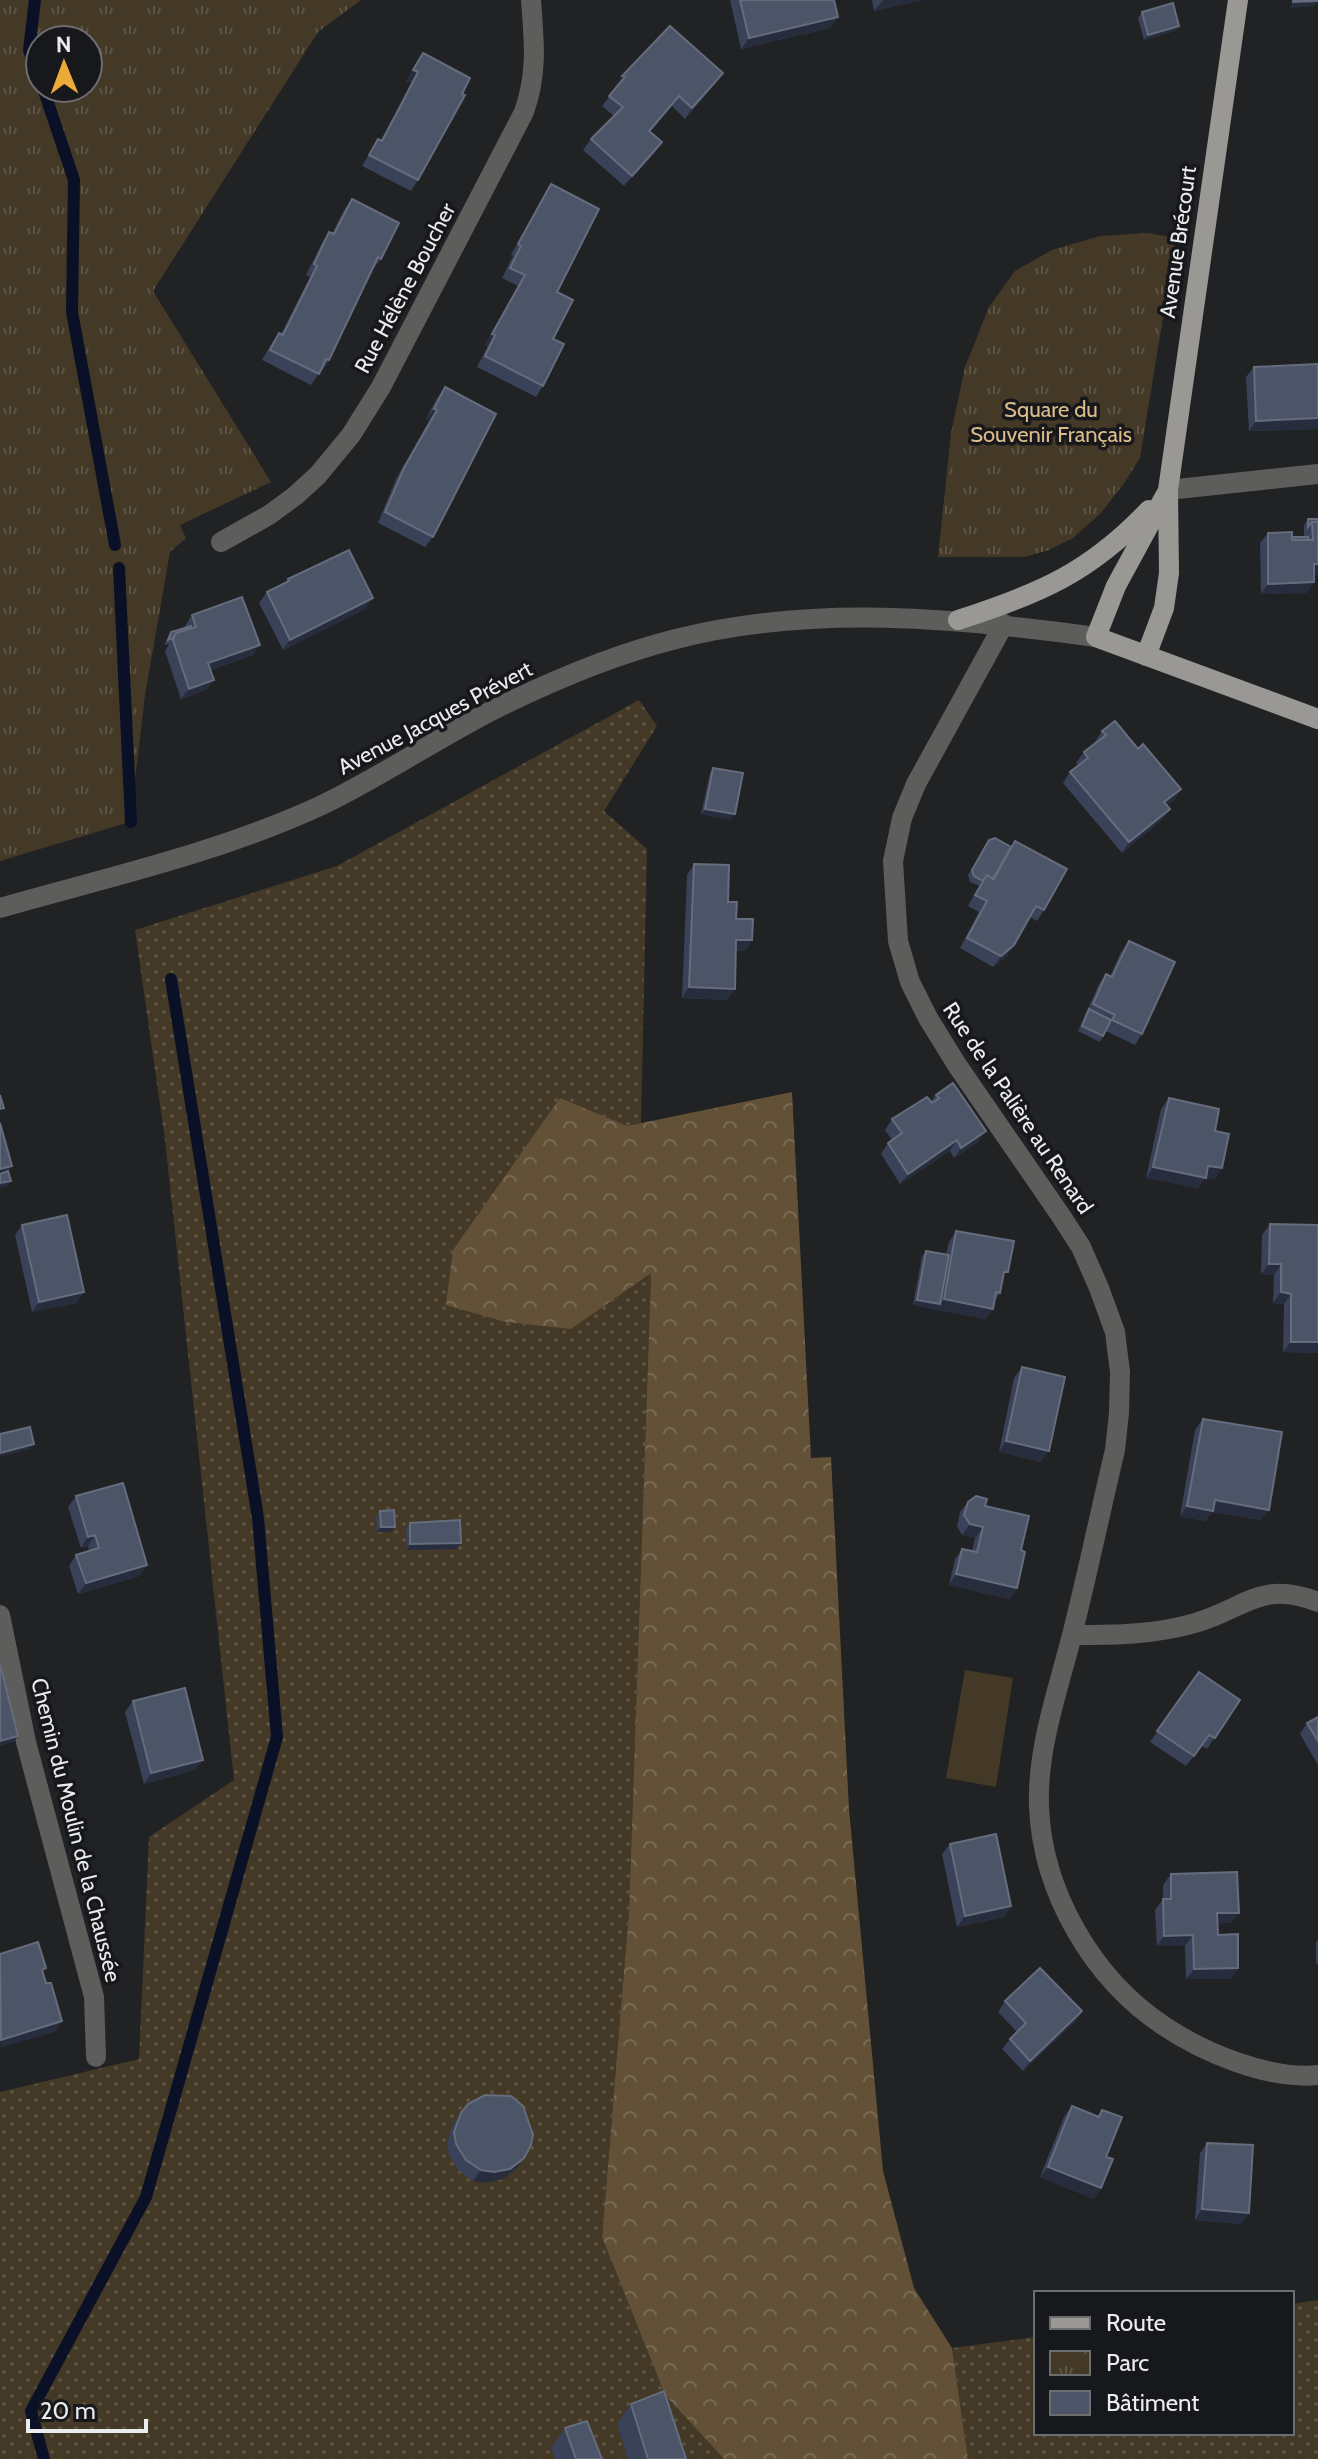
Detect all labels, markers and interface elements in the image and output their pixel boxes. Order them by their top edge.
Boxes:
north arrow [24,24,104,104]
text: N [56,31,72,58]
street label: Avenue Brécourt [1154,164,1202,320]
street label: Rue Hélène Boucher [349,198,461,378]
park label: Square du Souvenir Français [970,396,1132,448]
street label: Avenue Jacques Prévert [333,655,537,781]
street label: Rue de la Palière au Renard [937,997,1099,1219]
street label: Chemin du Moulin de la Chaussée [25,1675,127,1985]
legend [1034,2291,1294,2435]
text: Route [1106,2308,1166,2337]
text: Parc [1106,2348,1149,2377]
scale bar [28,2383,146,2433]
text: Bâtiment [1106,2388,1199,2417]
text: 20 m [40,2396,96,2425]

